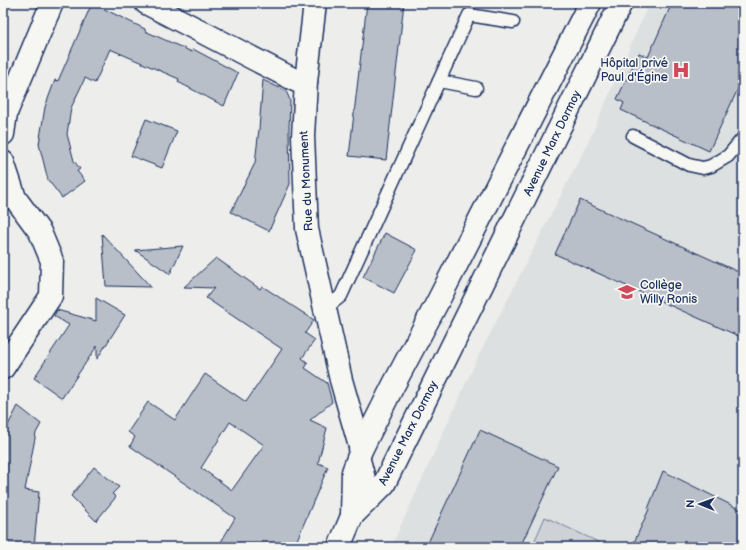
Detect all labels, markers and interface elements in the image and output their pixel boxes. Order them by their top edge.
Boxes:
place label: Hôpital privé Paul d'Égine [600,56,668,85]
hospital icon: Hôpital privé Paul d'Égine [671,60,691,80]
street label: Avenue Marx Dormoy [520,87,585,198]
street label: Rue du Monument [296,130,317,232]
place label: Collège Willy Ronis [640,278,697,307]
school or university icon: Collège Willy Ronis [617,282,637,302]
street label: Avenue Marx Dormoy [376,378,442,488]
north arrow [680,484,720,524]
text: N [684,500,697,508]

